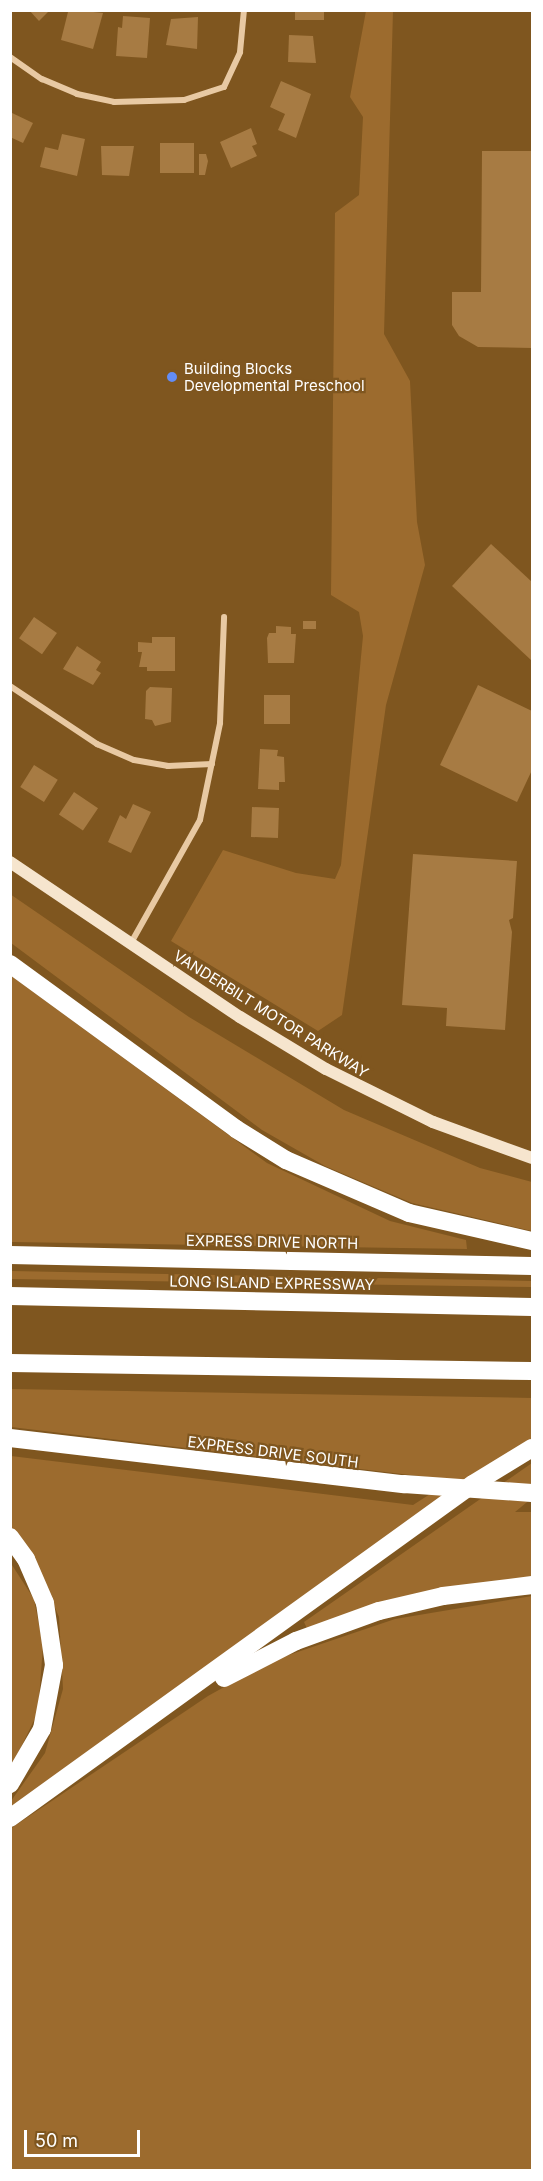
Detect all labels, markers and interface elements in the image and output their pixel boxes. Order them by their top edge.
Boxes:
place label: Building Blocks Developmental Preschool [184,359,365,394]
marker: Building Blocks Developmental Preschool [165,370,179,384]
street label: VANDERBILT MOTOR PARKWAY [170,946,372,1082]
street label: EXPRESS DRIVE NORTH [186,1231,358,1253]
street label: LONG ISLAND EXPRESSWAY [169,1272,375,1294]
street label: EXPRESS DRIVE SOUTH [186,1433,360,1471]
scale bar [27,2118,142,2156]
text: 50 m [35,2130,78,2151]

